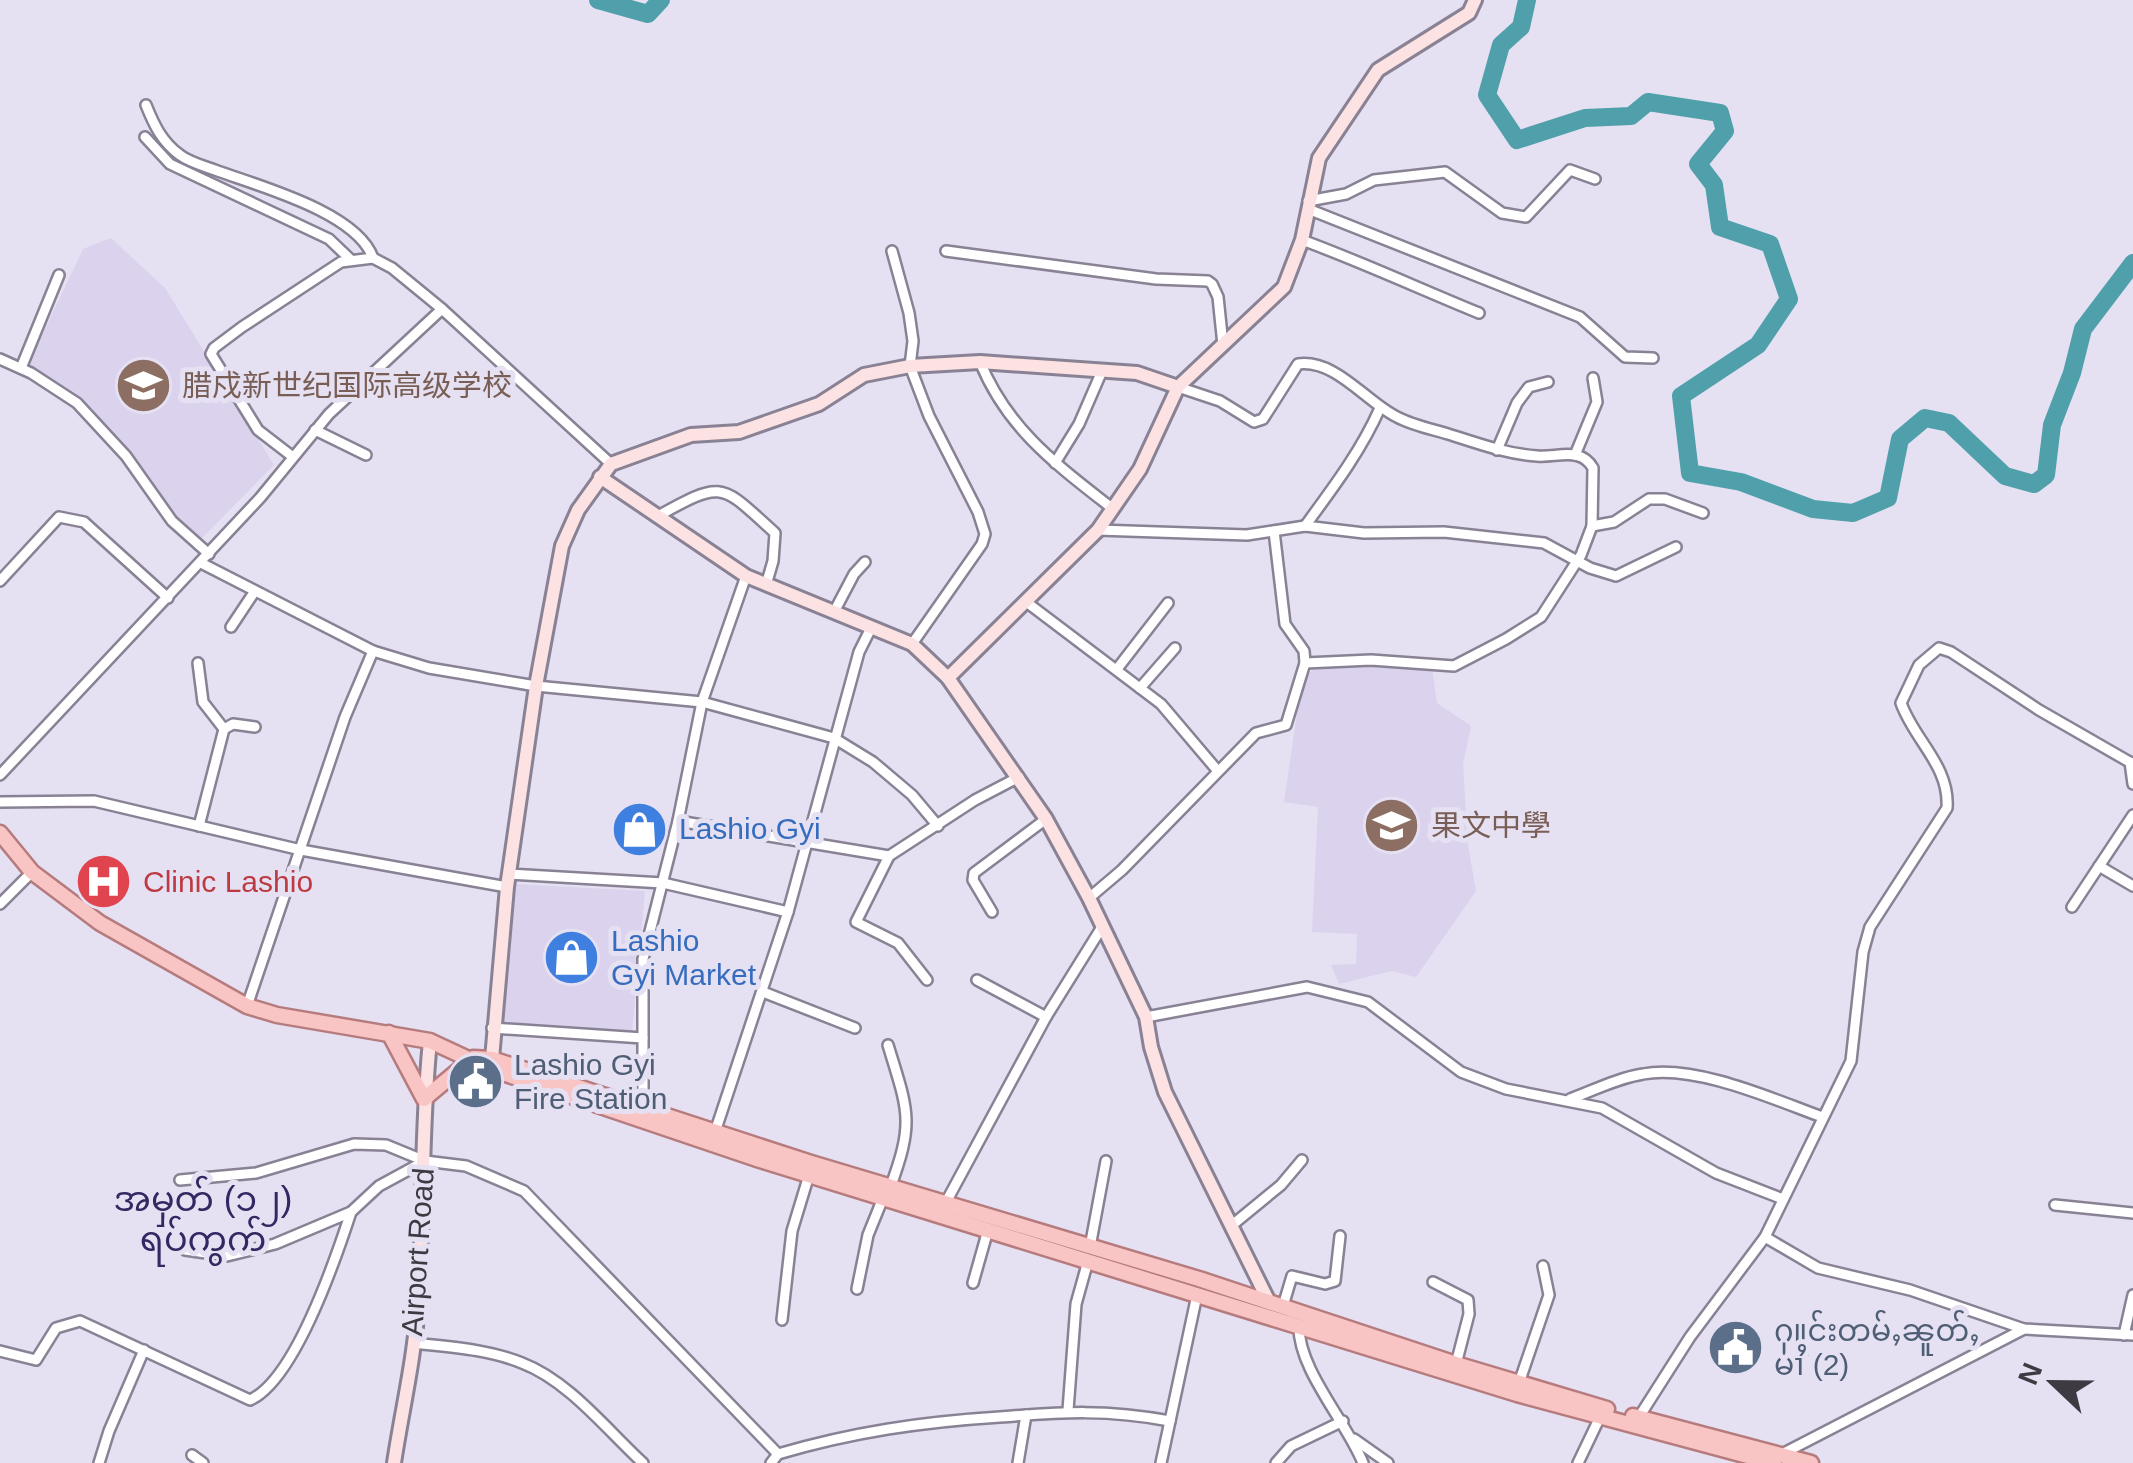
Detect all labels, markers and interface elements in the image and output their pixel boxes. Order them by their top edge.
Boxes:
school or university icon: 腊戍新世纪国际高级学校 [113,356,173,416]
place label: 腊戍新世纪国际高级学校 [182,369,512,402]
school or university icon: 果文中學 [1362,796,1422,856]
shop icon: Lashio Gyi [610,799,670,859]
place label: 果文中學 [1431,809,1551,842]
place label: Lashio Gyi [679,812,821,845]
hospital icon: Clinic Lashio [74,852,134,912]
place label: Clinic Lashio [143,865,313,898]
place label: Lashio Gyi Market [611,924,757,991]
shop icon: Lashio Gyi Market [542,928,602,988]
place label: Lashio Gyi Fire Station [514,1048,667,1115]
public building icon: Lashio Gyi Fire Station [445,1052,505,1112]
street label: Airport Road [395,1167,440,1337]
district label: အမှတ် (၁၂) ရပ်ကွက် [114,1175,292,1267]
place label: ႁူင်းတမ်ႇၼူတ်ႇ မၢႆ (2) [1774,1309,1980,1381]
public building icon: ႁူင်းတမ်ႇၼူတ်ႇ မၢႆ (2) [1705,1318,1765,1378]
north arrow [2003,1333,2103,1433]
text: N [2012,1359,2048,1389]

